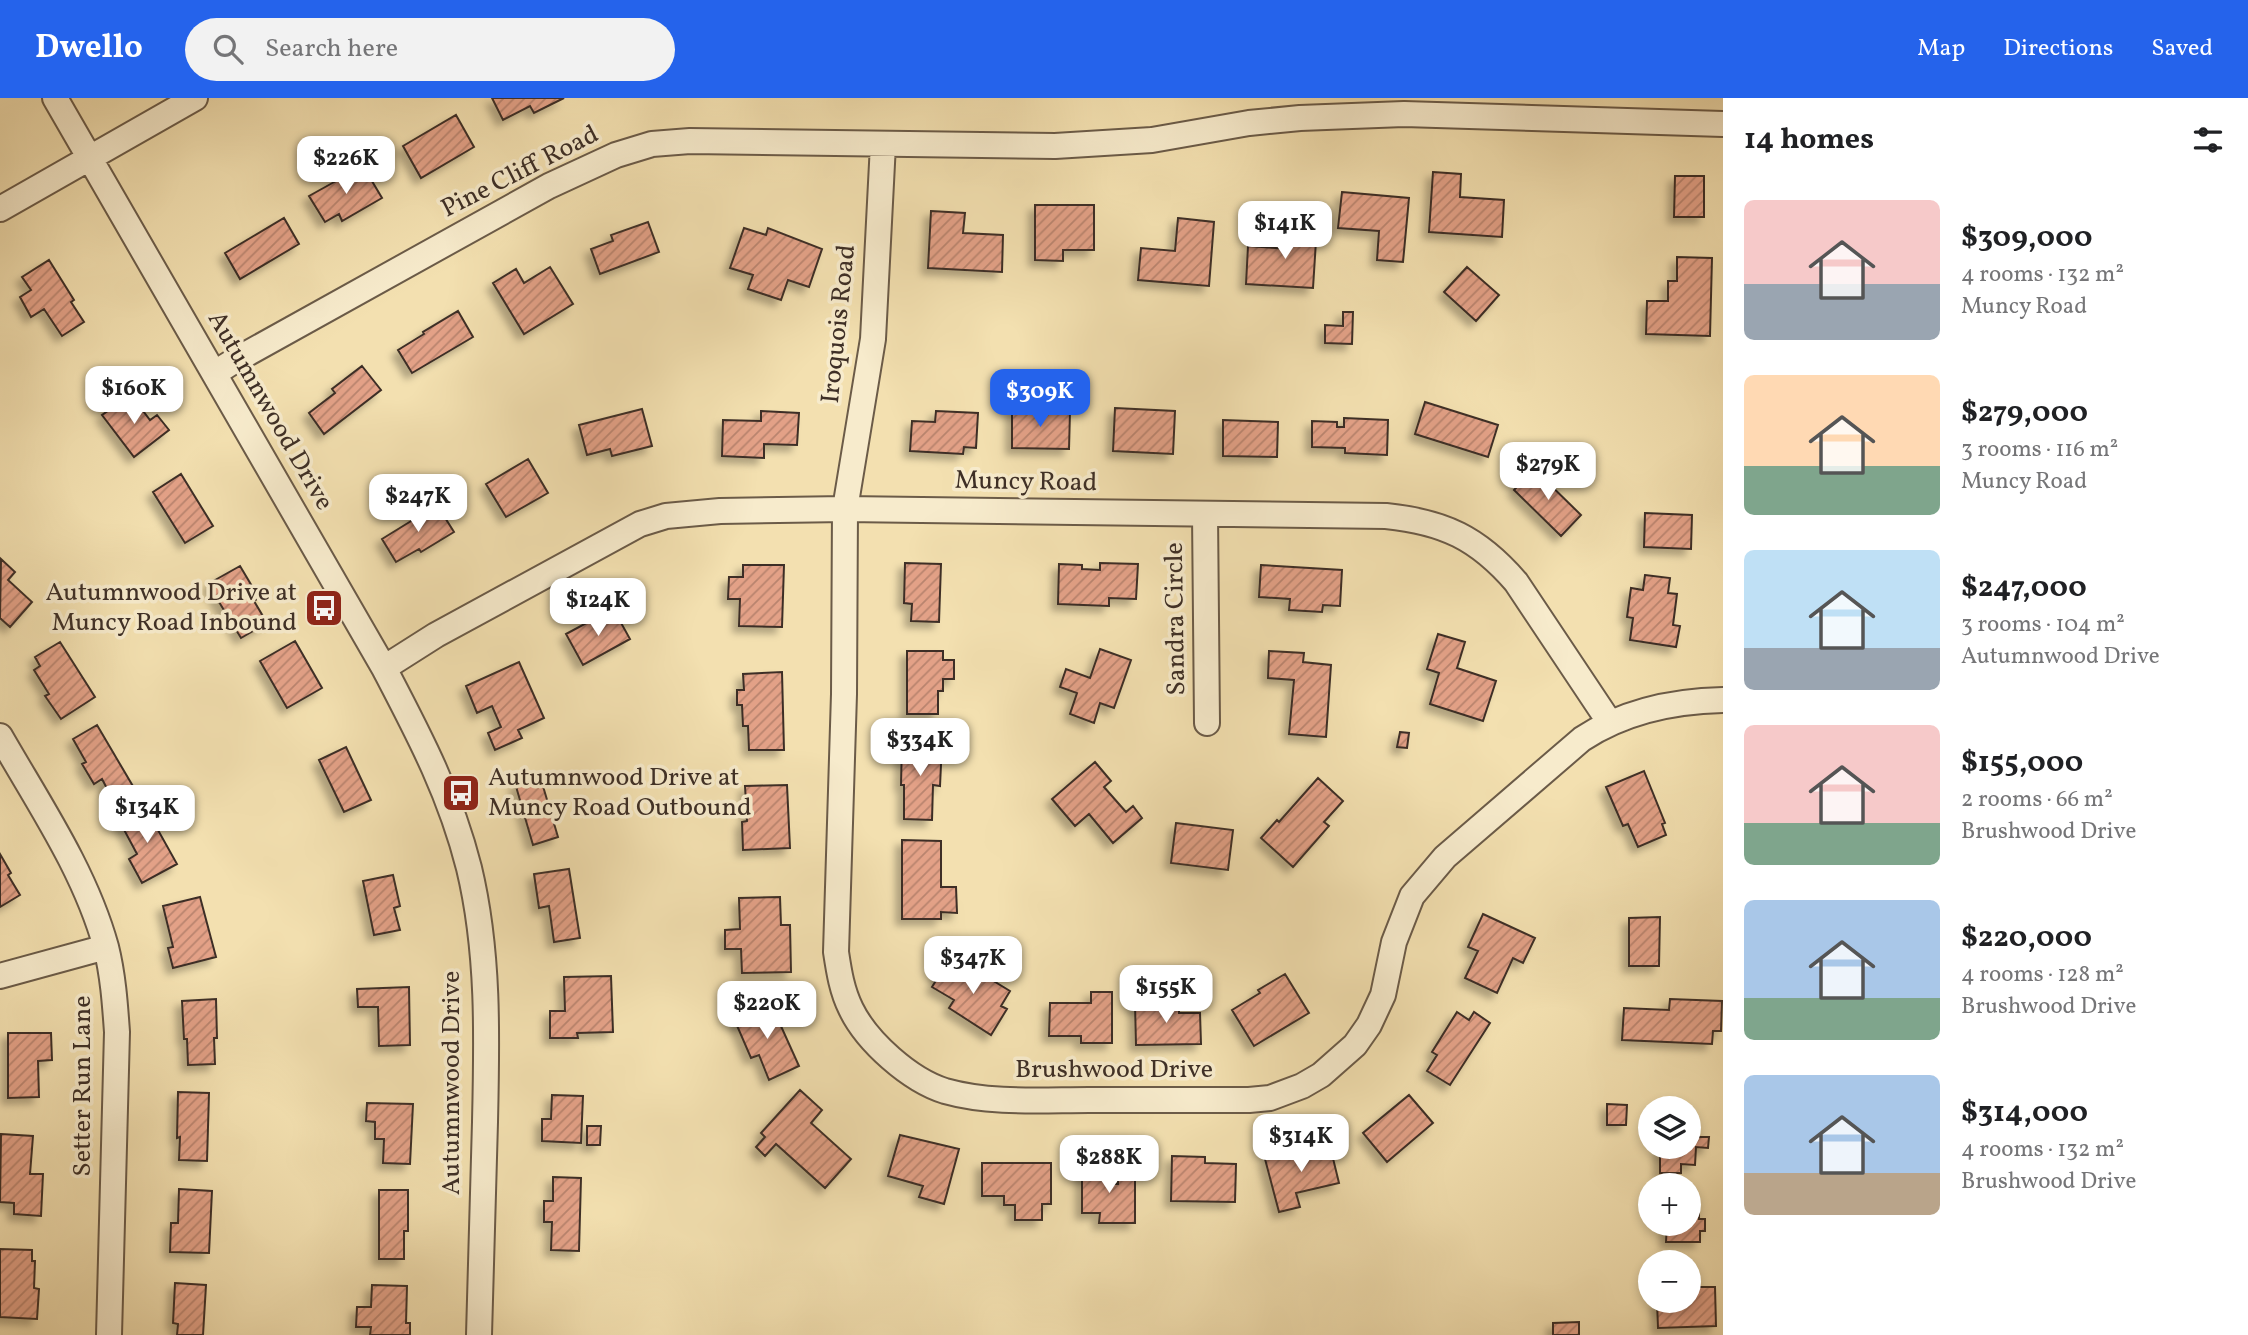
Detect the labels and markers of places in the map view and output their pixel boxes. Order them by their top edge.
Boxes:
pin: $226K [297,136,395,196]
pin: $141K [1236,202,1334,261]
pin: $160K [85,366,183,426]
pin: $309K [991,370,1089,429]
pin: $279K [1499,442,1597,502]
pin: $247K [369,474,467,534]
place label: Autumnwood Drive at Muncy Road Inbound [46,575,297,641]
pin: $124K [549,578,647,638]
bus stop icon: Autumnwood Drive at Muncy Road Inbound [303,587,345,629]
pin: $334K [871,718,969,778]
place label: Autumnwood Drive at Muncy Road Outbound [488,760,752,826]
bus stop icon: Autumnwood Drive at Muncy Road Outbound [440,772,482,814]
pin: $134K [98,786,196,845]
pin: $347K [924,936,1022,996]
pin: $155K [1117,965,1215,1025]
pin: $220K [718,982,816,1041]
pin: $314K [1252,1114,1350,1174]
pin: $288K [1060,1136,1158,1195]

